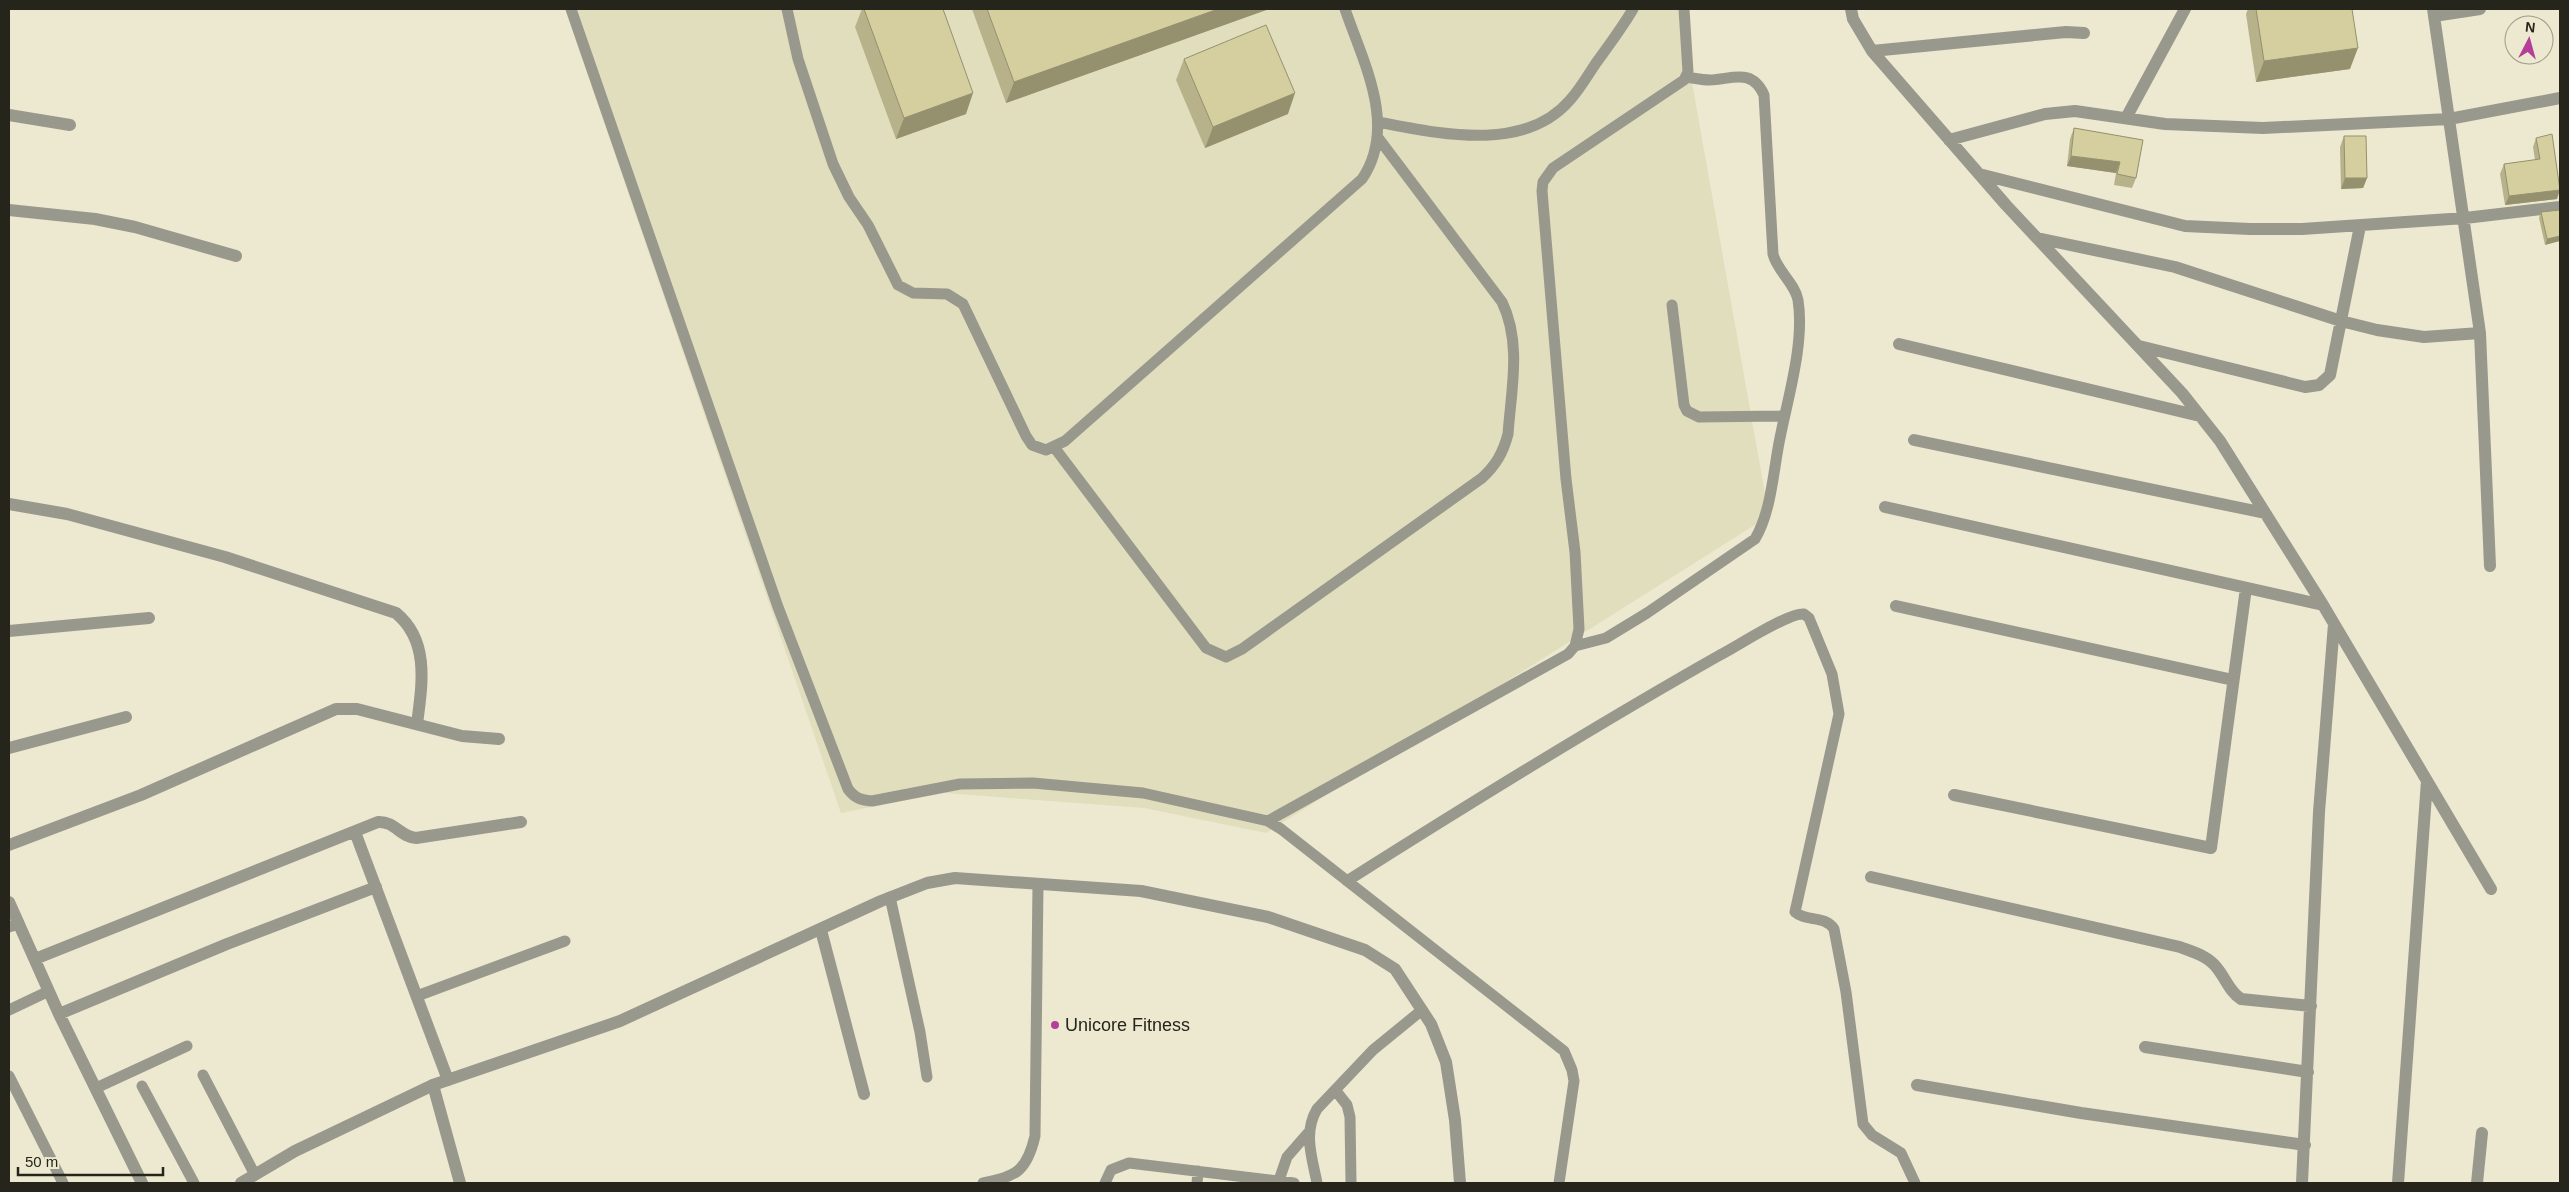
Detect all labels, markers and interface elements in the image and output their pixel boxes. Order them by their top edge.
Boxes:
north arrow [2504,15,2554,65]
text: N [2524,19,2536,36]
place label: Unicore Fitness [1065,1015,1190,1035]
marker: Unicore Fitness [1049,1019,1061,1031]
scale bar [18,1144,162,1176]
text: 50 m [25,1153,58,1170]

